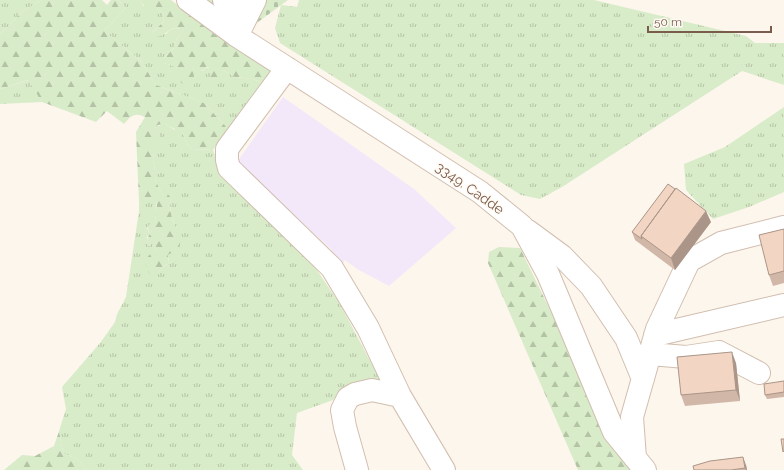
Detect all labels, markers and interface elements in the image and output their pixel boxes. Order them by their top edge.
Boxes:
scale bar [648,8,771,34]
text: 50 m [654,15,682,29]
street label: 3349. Cadde [433,159,507,217]

